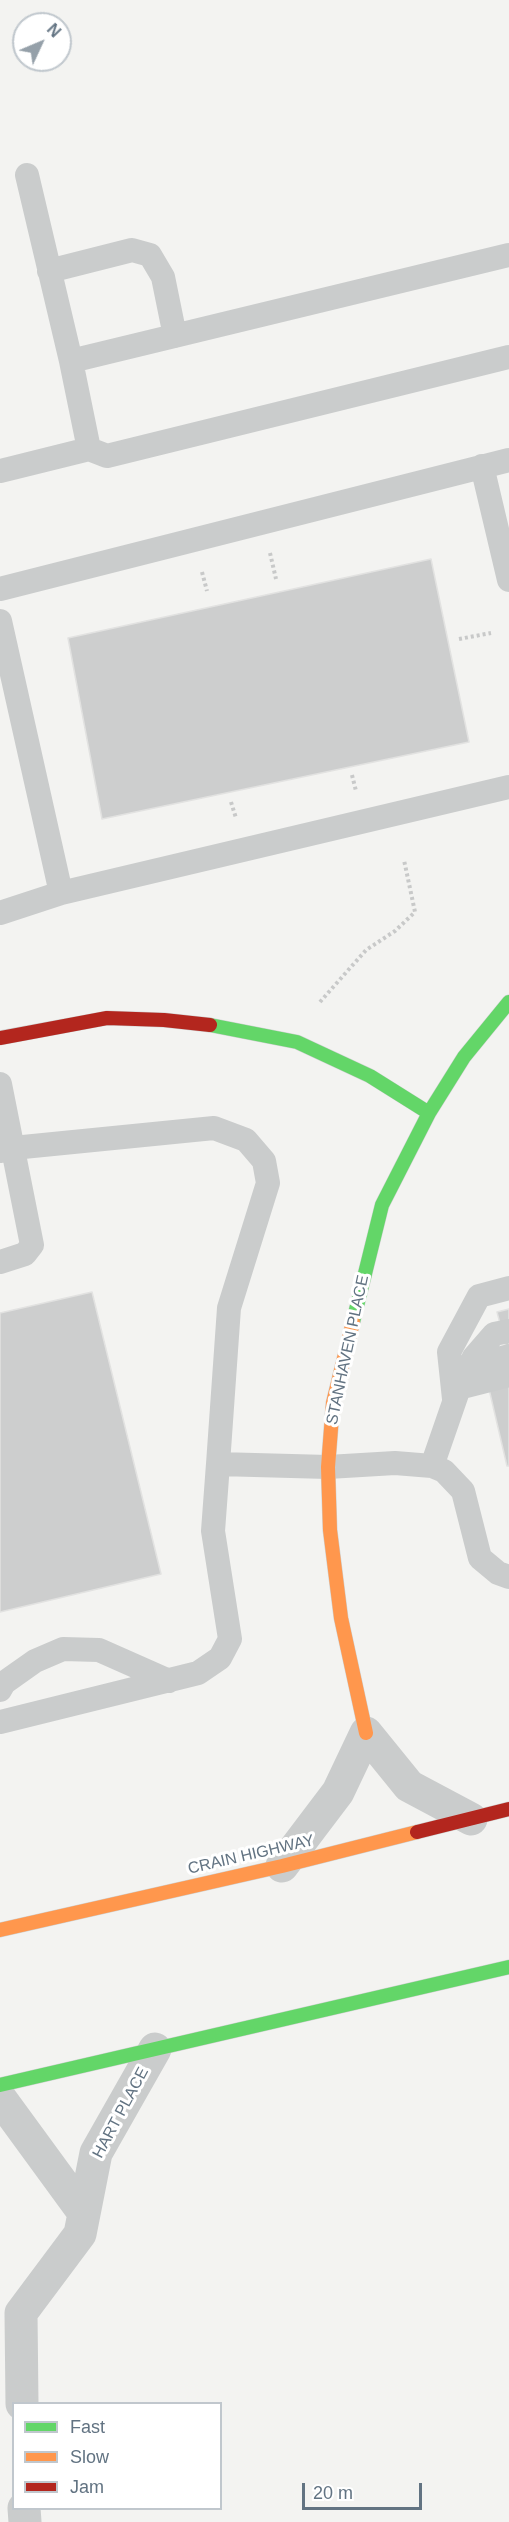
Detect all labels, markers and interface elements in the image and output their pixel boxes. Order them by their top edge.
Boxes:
north arrow [12,12,72,72]
text: N [44,20,64,41]
street label: STANHAVEN PLACE [323,1274,373,1426]
street label: CRAIN HIGHWAY [186,1831,316,1879]
street label: HART PLACE [89,2064,153,2162]
legend [12,2402,222,2510]
text: Fast [70,2417,105,2437]
text: Slow [70,2447,109,2467]
scale bar [305,2471,425,2509]
text: Jam [70,2477,104,2497]
text: 20 m [313,2483,353,2503]

